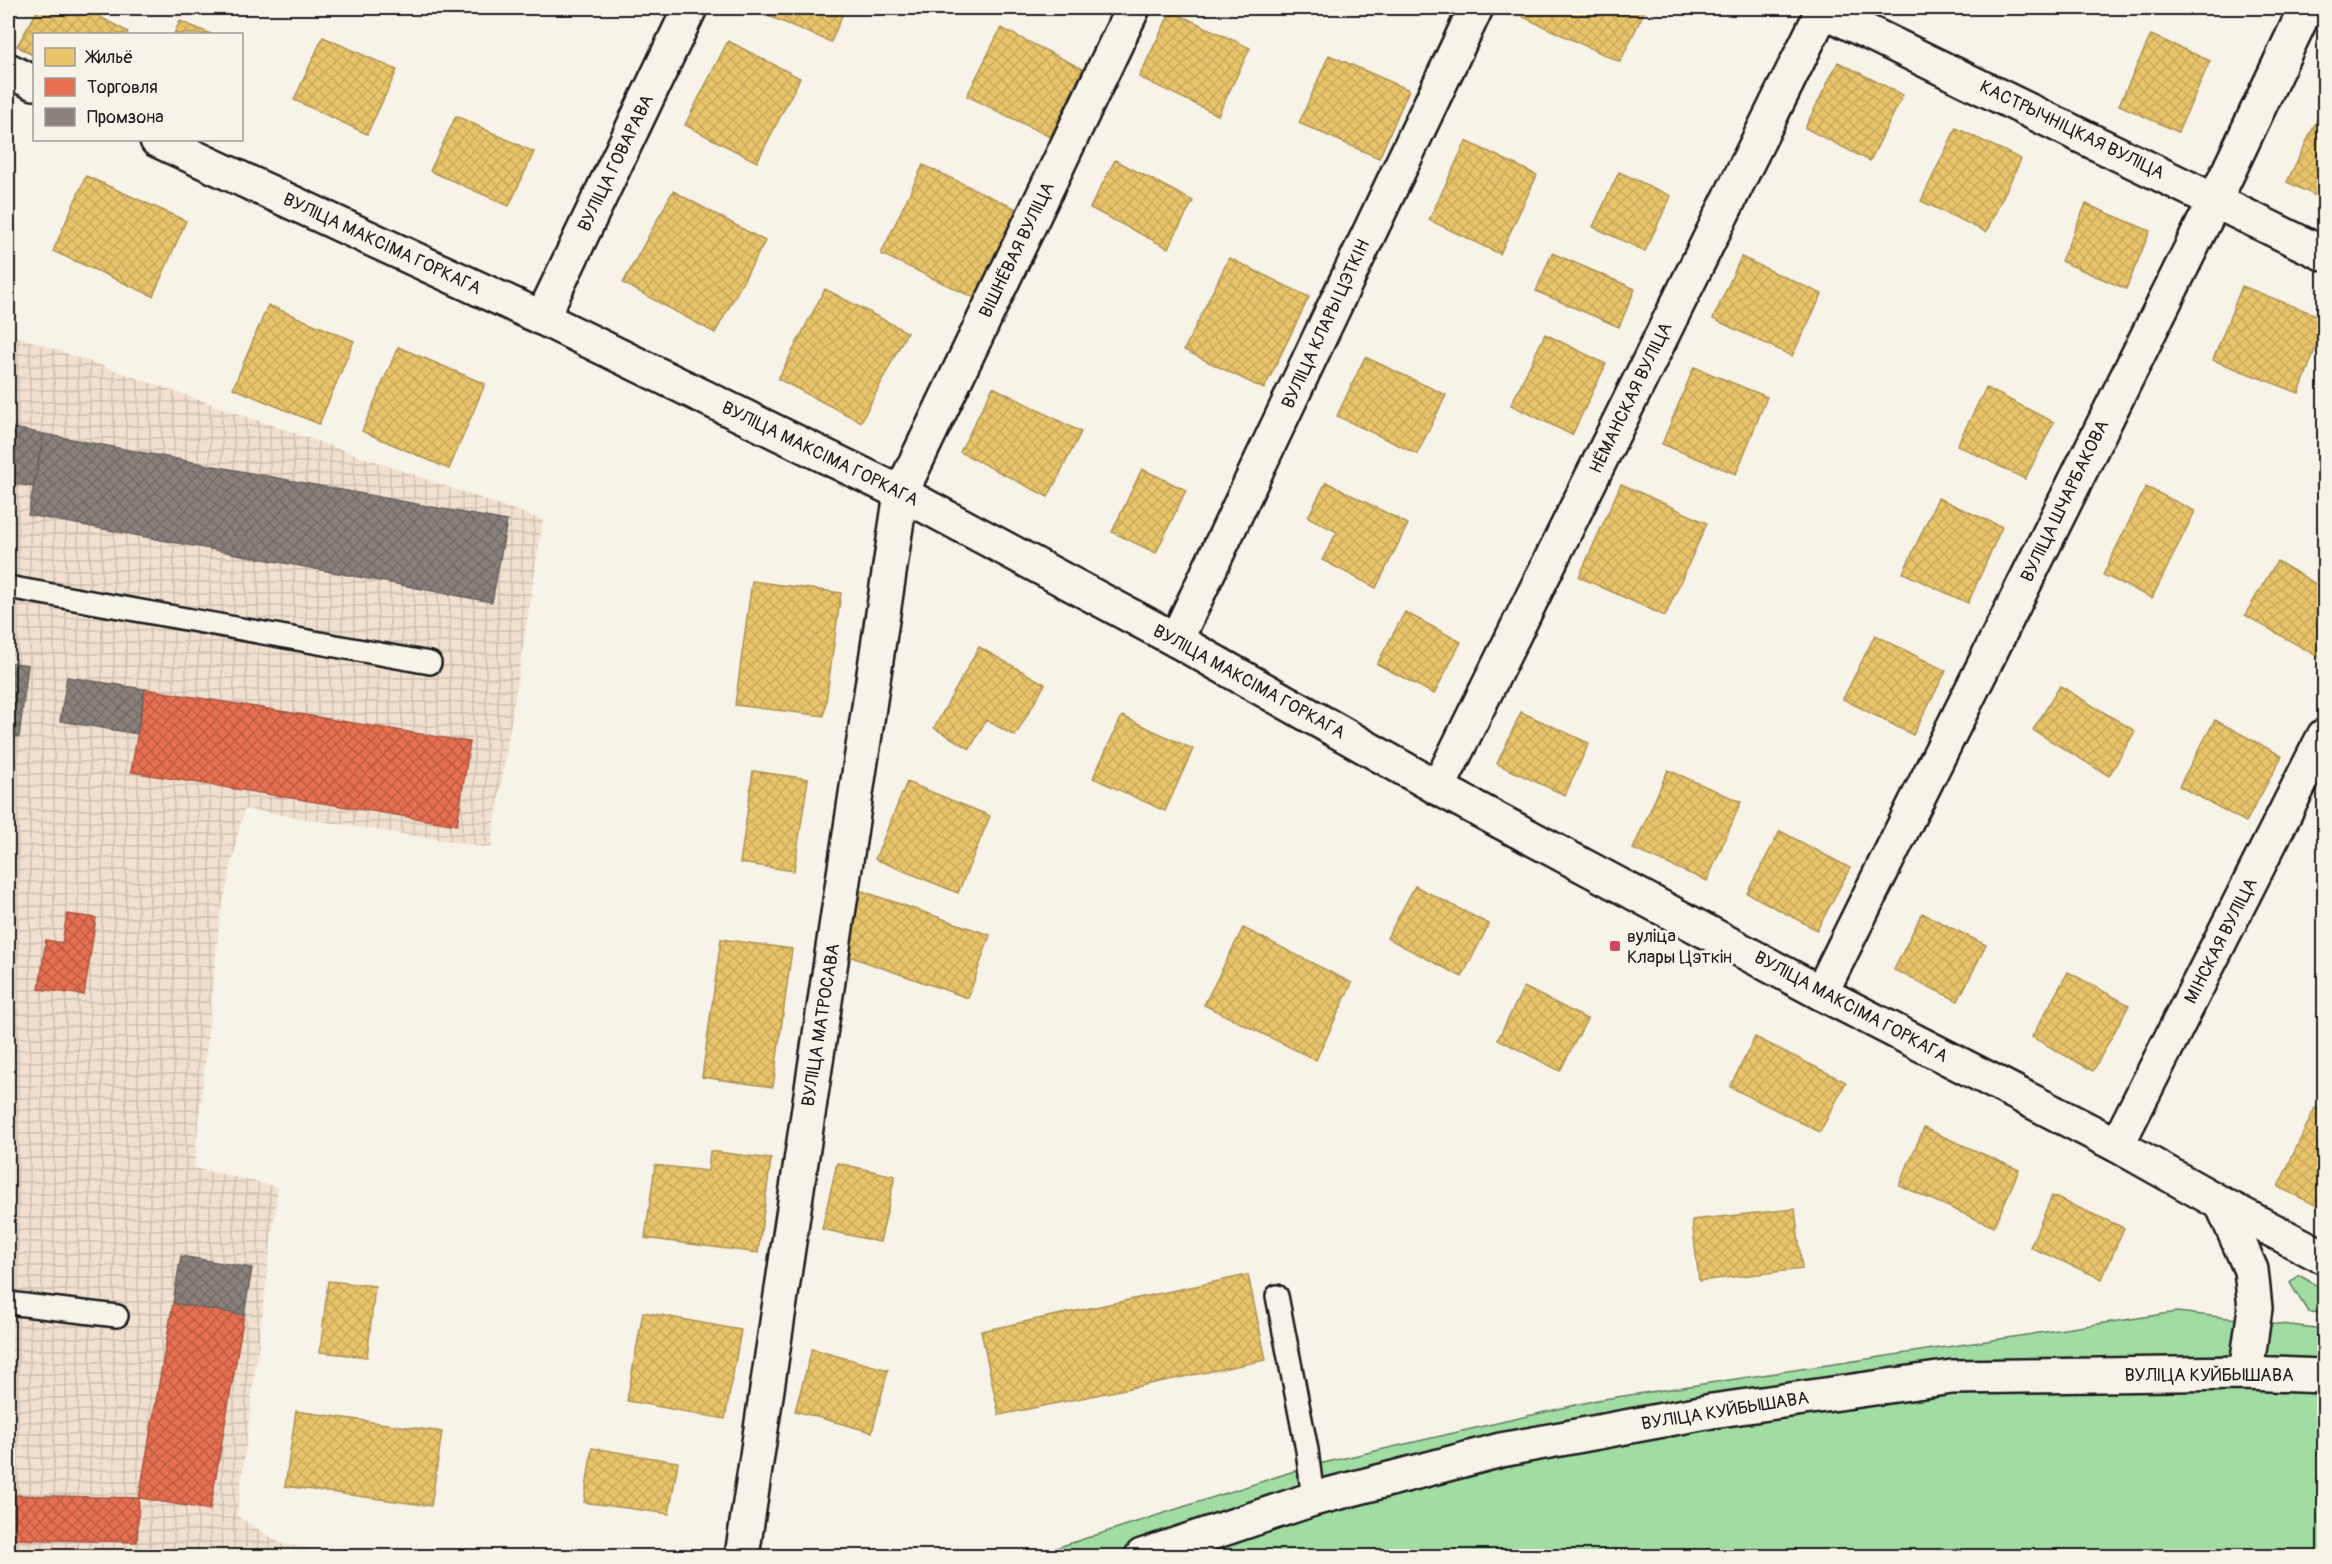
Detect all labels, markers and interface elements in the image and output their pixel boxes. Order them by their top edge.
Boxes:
legend [33,33,243,141]
text: Жильё [84,46,133,69]
street label: КАСТРЫЧНІЦКАЯ ВУЛІЦА [1976,75,2168,185]
text: Торговля [87,76,158,99]
street label: ВУЛІЦА ГОВАРАВА [573,90,659,235]
text: Промзона [87,106,164,129]
street label: ВІШНЁВАЯ ВУЛІЦА [974,178,1060,322]
street label: ВУЛІЦА МАКСІМА ГОРКАГА [279,188,485,300]
street label: ВУЛІЦА КЛАРЫ ЦЭТКІН [1277,236,1375,412]
street label: НЁМАНСКАЯ ВУЛІЦА [1584,318,1678,477]
street label: ВУЛІЦА МАКСІМА ГОРКАГА [718,396,923,512]
street label: ВУЛІЦА ШЧАРБАКОВА [2016,416,2114,586]
street label: ВУЛІЦА МАКСІМА ГОРКАГА [1149,620,1349,745]
street label: МІНСКАЯ ВУЛІЦА [2179,874,2263,1008]
place label: вуліца Клары Цэткін [1627,925,1732,969]
marker: вуліца Клары Цэткін [1608,939,1622,953]
street label: ВУЛІЦА МАТРОСАВА [797,941,845,1108]
street label: ВУЛІЦА МАКСІМА ГОРКАГА [1750,946,1952,1068]
street label: ВУЛІЦА КУЙБЫШАВА [2124,1364,2294,1387]
street label: ВУЛІЦА КУЙБЫШАВА [1640,1386,1811,1436]

